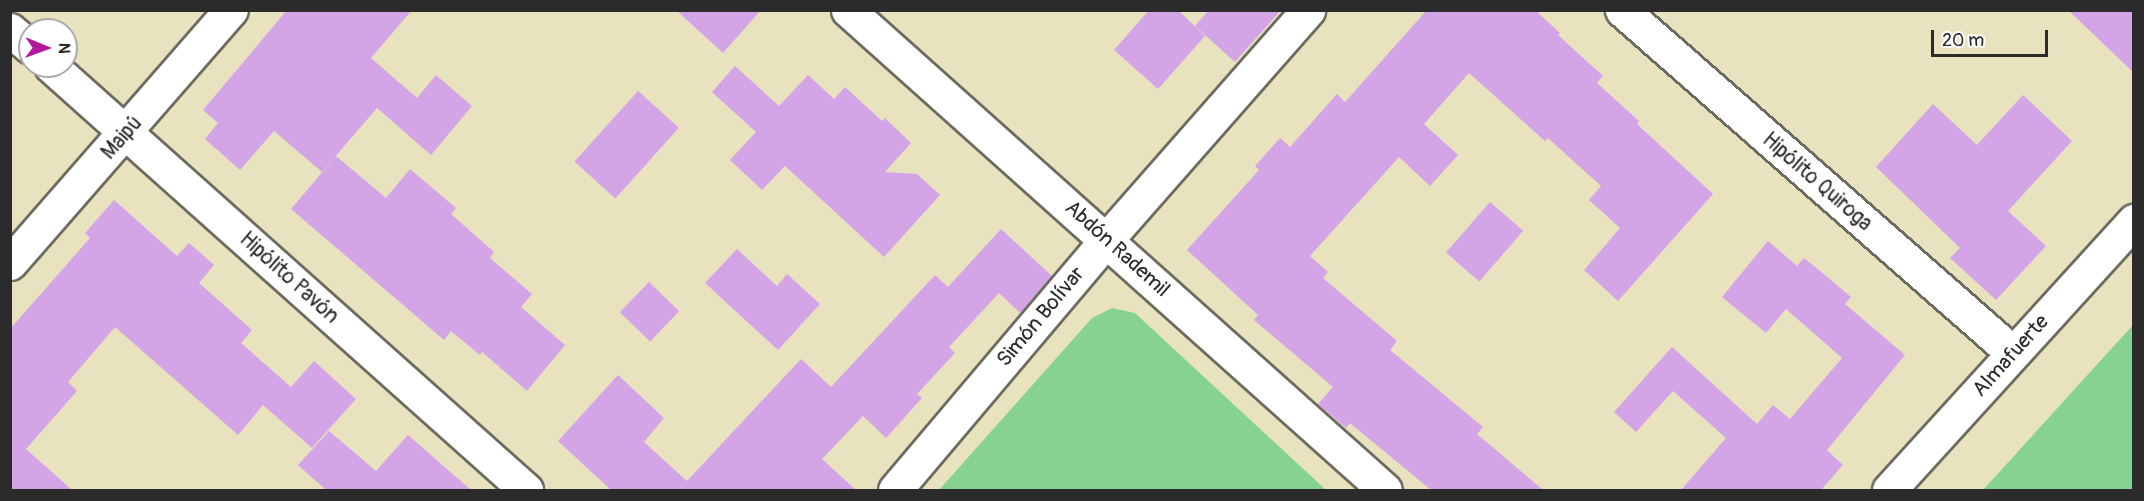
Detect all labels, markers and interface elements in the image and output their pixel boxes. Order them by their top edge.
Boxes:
north arrow [18,18,78,78]
scale bar [1934,18,2051,56]
text: 20 m [1942,29,1984,52]
text: N [54,43,74,54]
street label: Maipú [96,111,148,165]
street label: Hipólito Quiroga [1757,127,1877,237]
street label: Abdón Rademil [1059,195,1175,303]
street label: Hipólito Pavón [234,227,344,329]
street label: Simón Bolívar [992,262,1090,372]
street label: Almafuerte [1968,310,2054,402]

